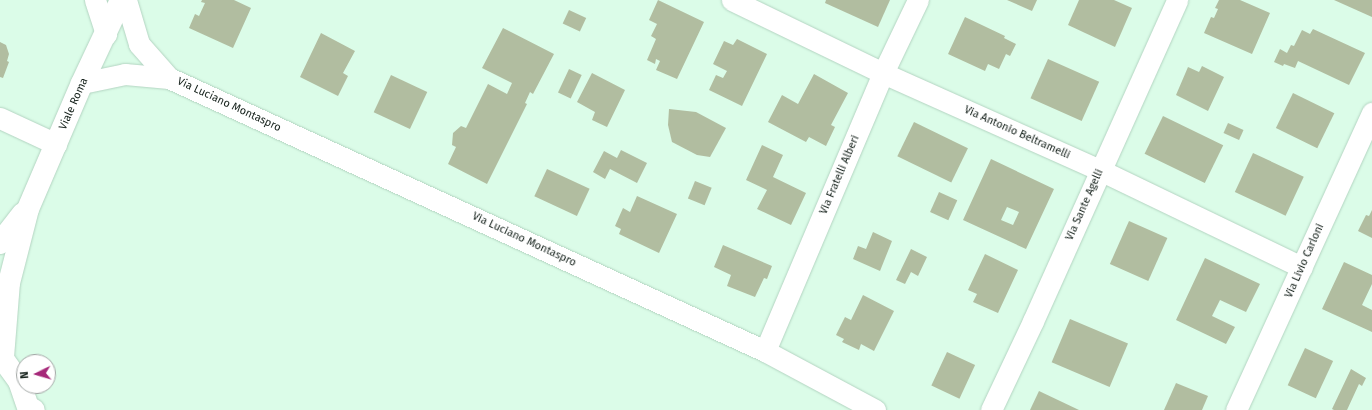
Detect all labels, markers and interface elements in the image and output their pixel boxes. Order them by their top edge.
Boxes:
street label: Via Luciano Montaspro [175,75,283,135]
street label: Viale Roma [57,76,91,132]
street label: Via Antonio Beltramelli [962,104,1072,162]
street label: Via Fratelli Alberi [817,133,863,217]
street label: Via Sante Agelli [1063,167,1107,243]
street label: Via Luciano Montaspro [470,210,578,270]
street label: Via Livio Carloni [1283,222,1327,300]
north arrow [16,354,56,394]
text: N [18,371,31,379]

